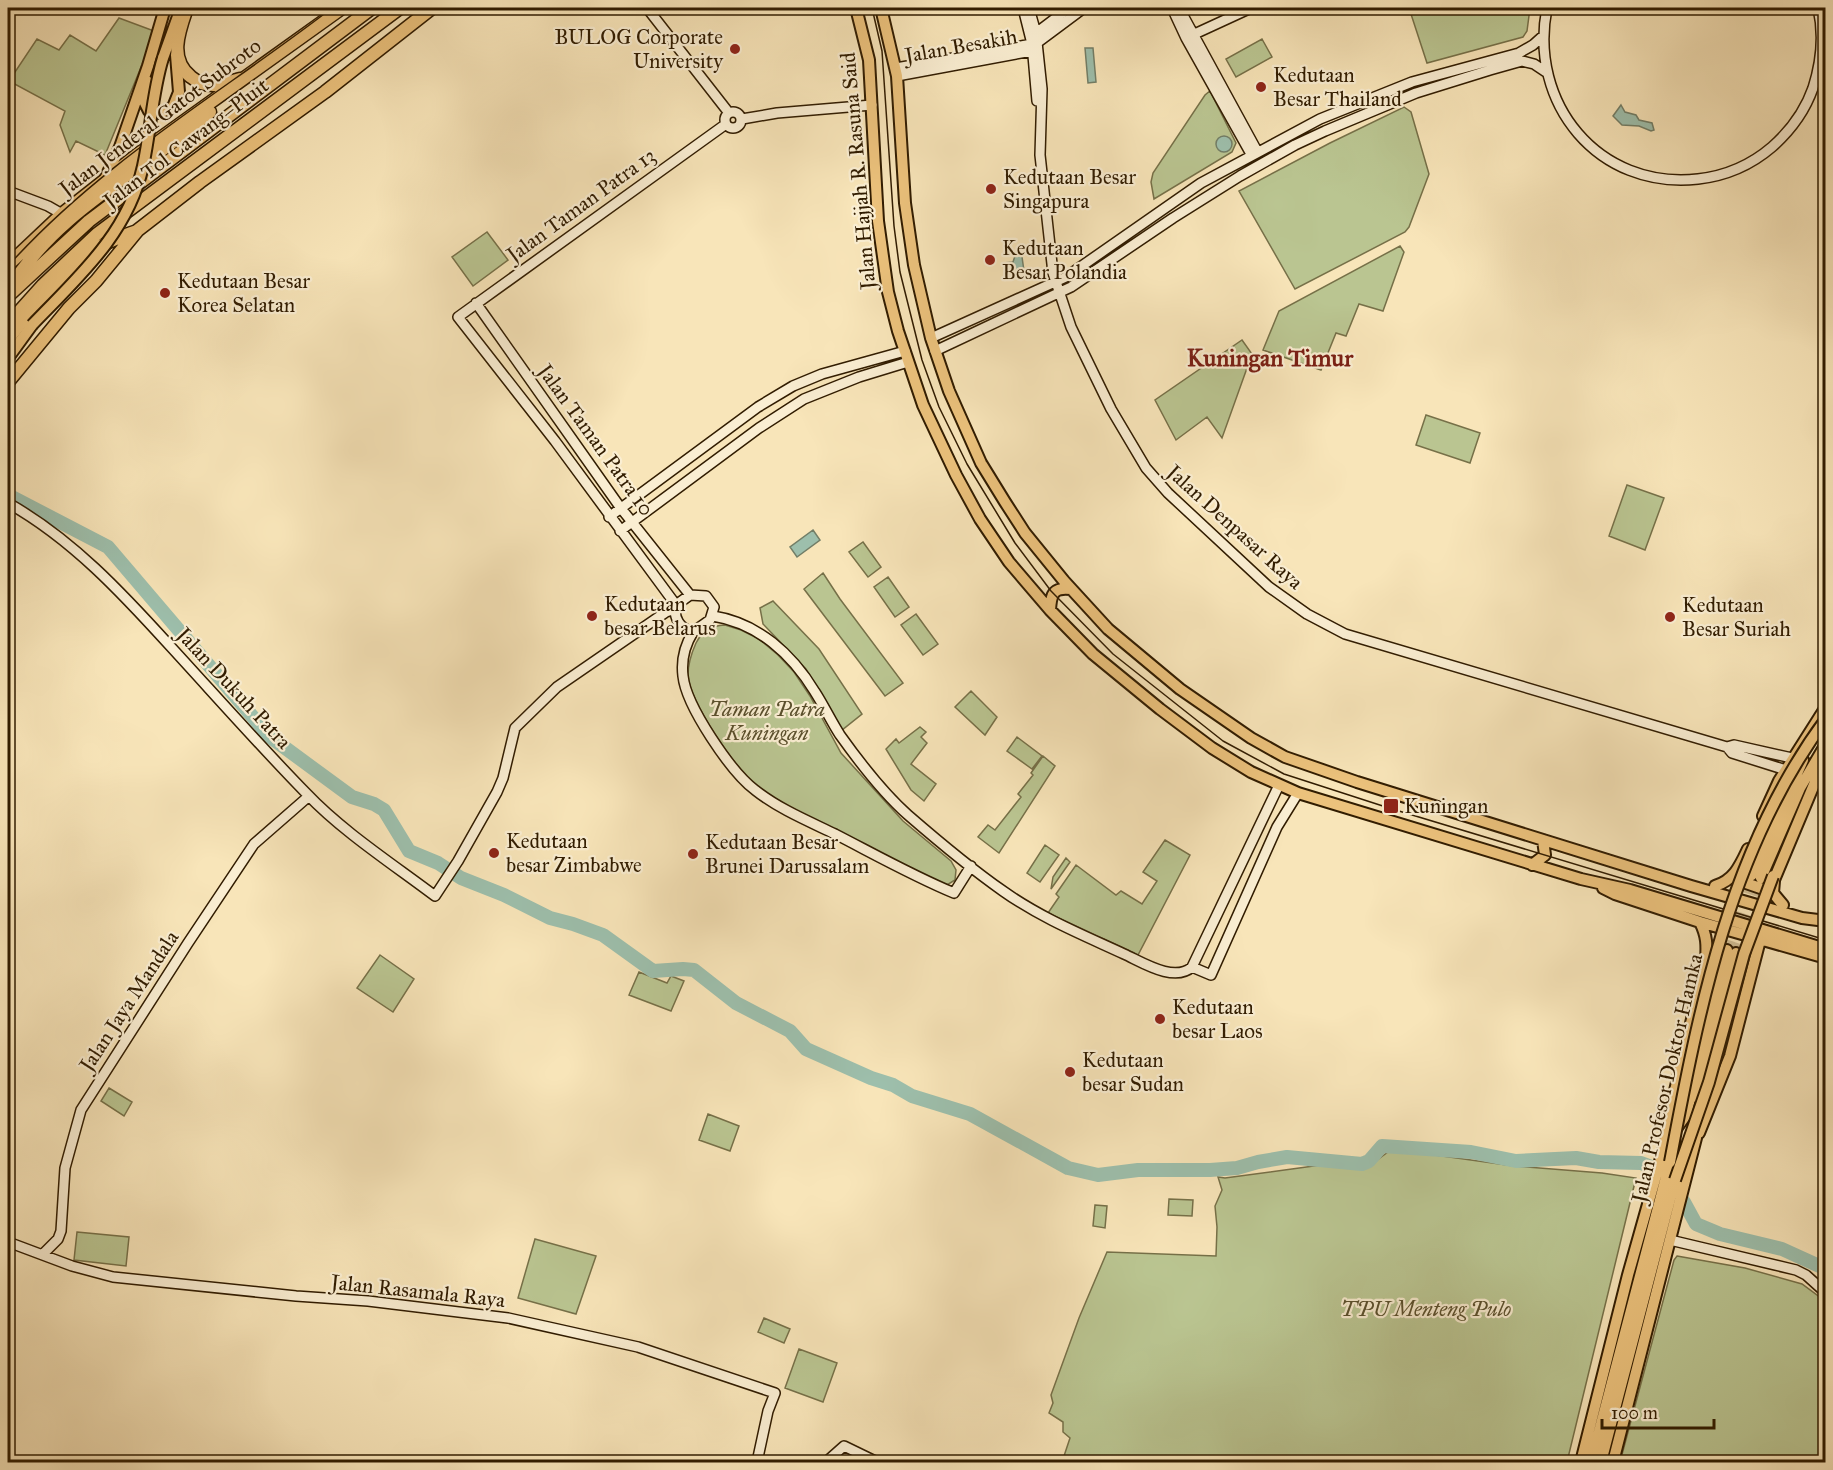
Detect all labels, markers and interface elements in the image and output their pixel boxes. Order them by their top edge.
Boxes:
street label: Jalan Besakih [901,23,1020,69]
place label: BULOG Corporate University [554,24,724,74]
street label: Jalan Jenderal Gatot Subroto [52,32,266,203]
marker: BULOG Corporate University [728,42,742,56]
street label: Jalan Hajjah R. Rasuna Said [835,51,882,293]
place label: Kedutaan Besar Thailand [1273,62,1402,112]
street label: Jalan Tol Cawang–Pluit [97,72,274,215]
marker: Kedutaan Besar Thailand [1254,80,1268,94]
street label: Jalan Taman Patra 13 [500,142,660,269]
place label: Kedutaan Besar Singapura [1003,164,1136,214]
marker: Kedutaan Besar Singapura [984,182,998,196]
place label: Kedutaan Besar Polandia [1002,235,1127,285]
marker: Kedutaan Besar Polandia [983,253,997,267]
place label: Kedutaan Besar Korea Selatan [177,268,310,318]
marker: Kedutaan Besar Korea Selatan [158,286,172,300]
district label: Kuningan Timur [1187,343,1354,373]
street label: Jalan Taman Patra 10 [531,357,660,521]
street label: Jalan Denpasar Raya [1160,458,1309,595]
place label: Kedutaan besar Belarus [604,591,716,641]
place label: Kedutaan Besar Suriah [1682,592,1791,642]
marker: Kedutaan besar Belarus [585,609,599,623]
marker: Kedutaan Besar Suriah [1663,610,1677,624]
street label: Jalan Dukuh Patra [170,620,297,754]
park label: Taman Patra Kuningan [709,696,825,746]
place label: Kuningan [1404,793,1488,819]
marker: Kuningan [1382,797,1400,815]
place label: Kedutaan besar Zimbabwe [506,828,642,878]
place label: Kedutaan Besar Brunei Darussalam [705,829,870,879]
marker: Kedutaan besar Zimbabwe [487,846,501,860]
marker: Kedutaan Besar Brunei Darussalam [686,847,700,861]
street label: Jalan Jaya Mandala [73,926,184,1078]
street label: Jalan Profesor Doktor Hamka [1625,951,1708,1207]
place label: Kedutaan besar Laos [1172,994,1263,1044]
marker: Kedutaan besar Laos [1153,1012,1167,1026]
place label: Kedutaan besar Sudan [1082,1047,1184,1097]
marker: Kedutaan besar Sudan [1063,1065,1077,1079]
street label: Jalan Rasamala Raya [328,1269,507,1313]
park label: TPU Menteng Pulo [1341,1296,1511,1322]
scale bar [1602,1392,1714,1430]
text: 100 m [1611,1402,1658,1424]

